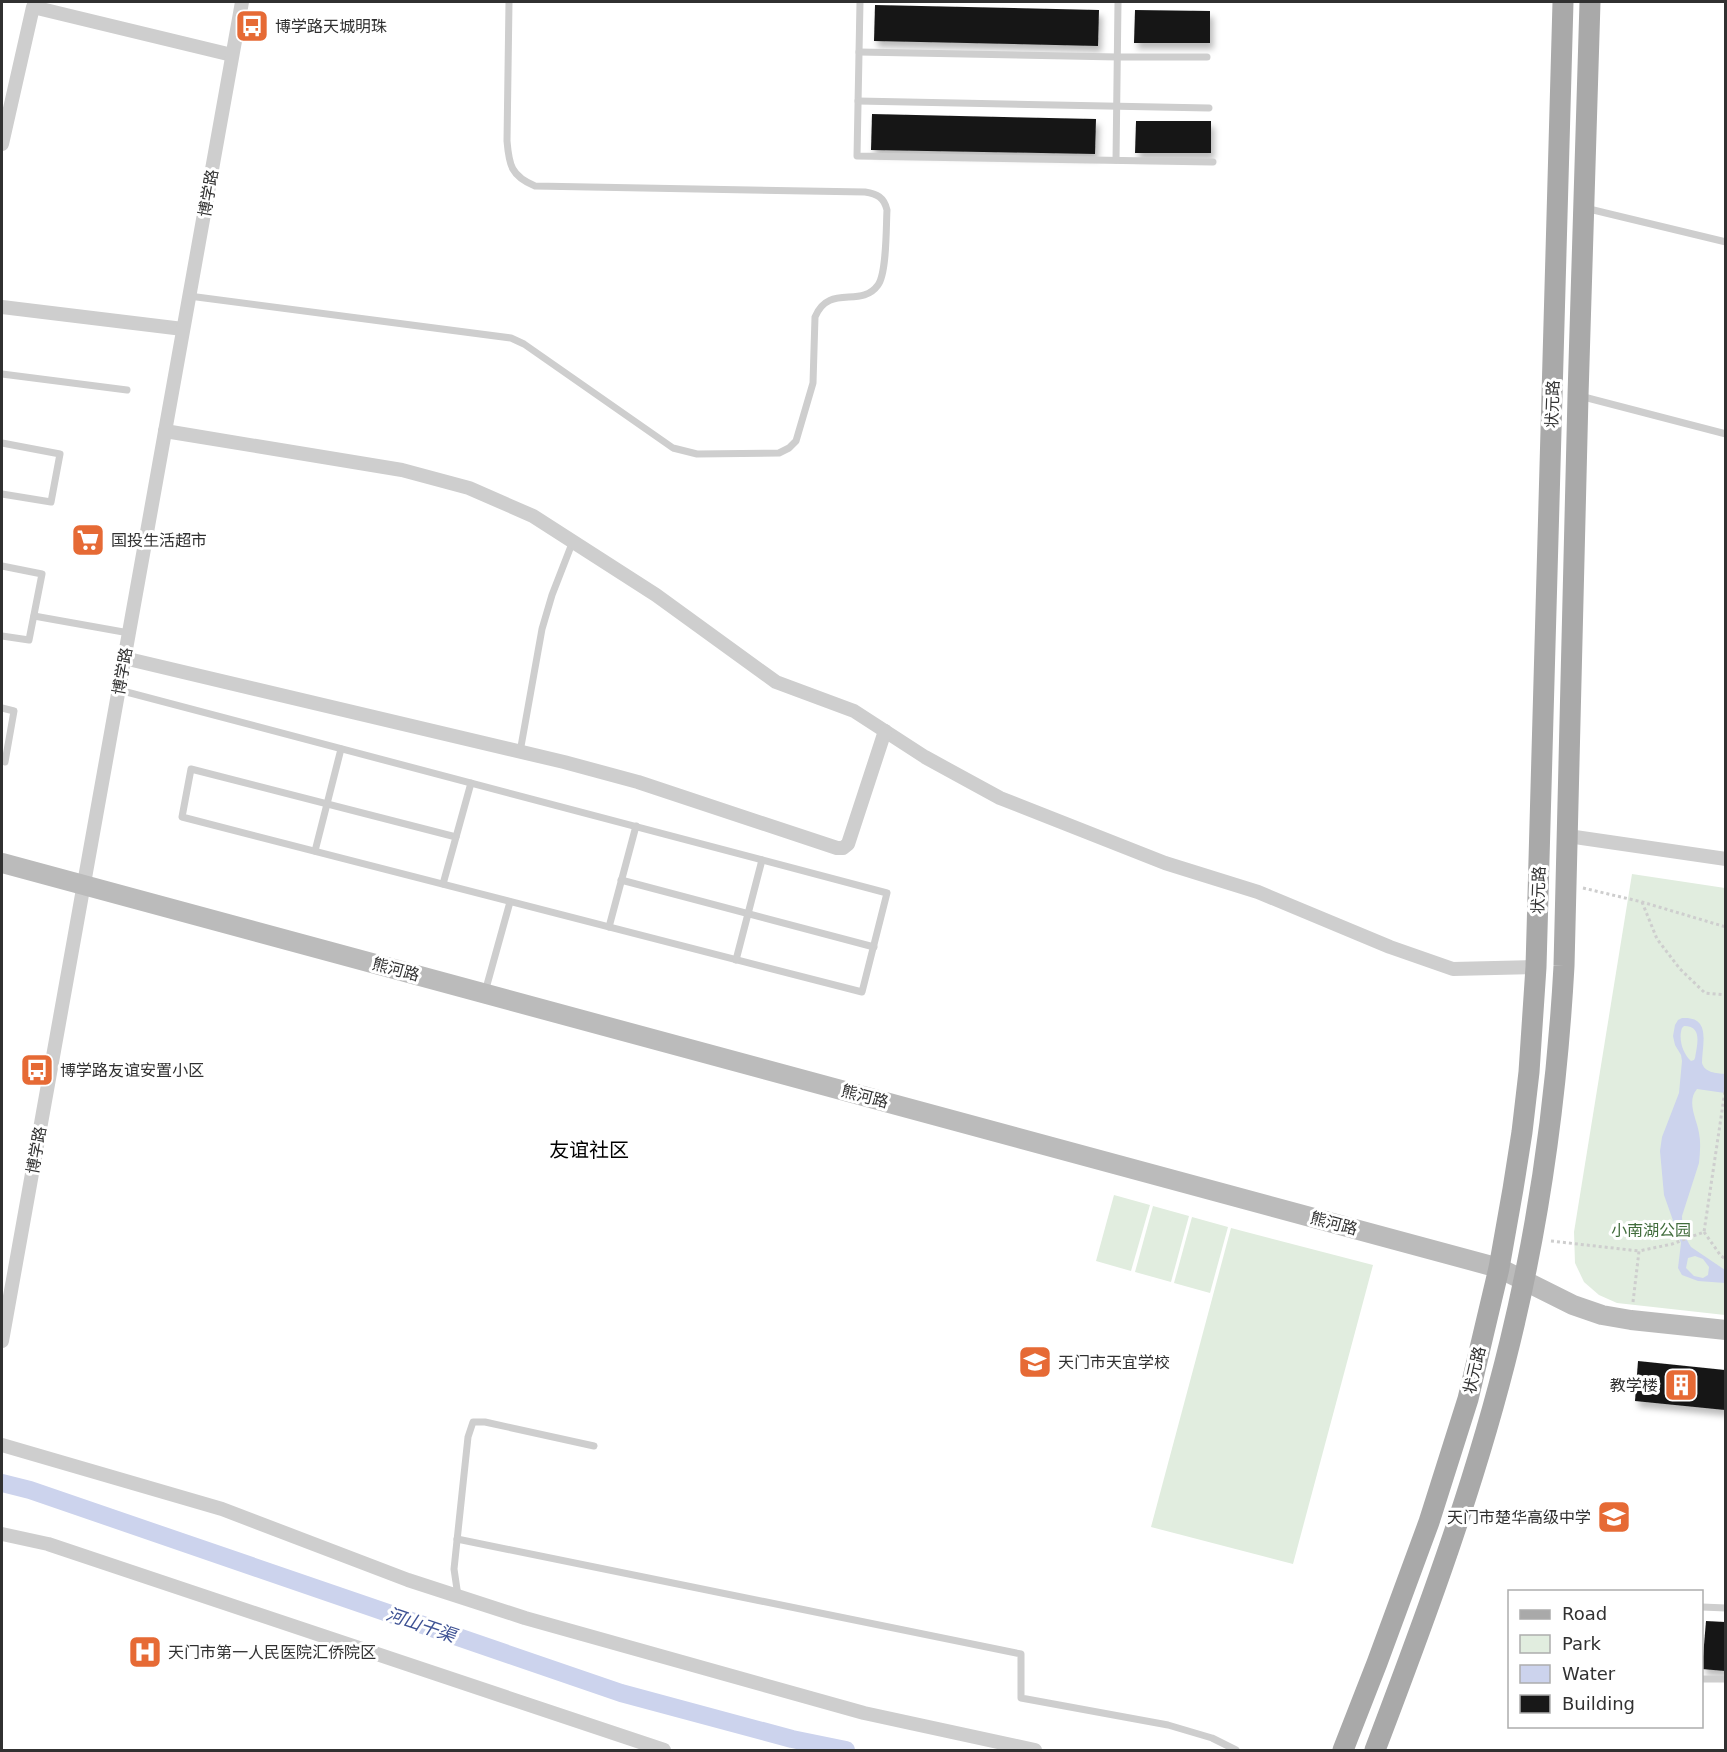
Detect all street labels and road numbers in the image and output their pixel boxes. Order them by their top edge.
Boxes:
street label: 博学路 [195,168,222,218]
street label: 状元路 [1542,380,1563,428]
street label: 博学路 [109,646,136,696]
street label: 状元路 [1528,866,1549,914]
street label: 熊河路 [370,954,422,985]
street label: 熊河路 [839,1081,891,1112]
street label: 博学路 [23,1125,50,1175]
street label: 熊河路 [1308,1208,1360,1239]
street label: 状元路 [1460,1345,1489,1396]

